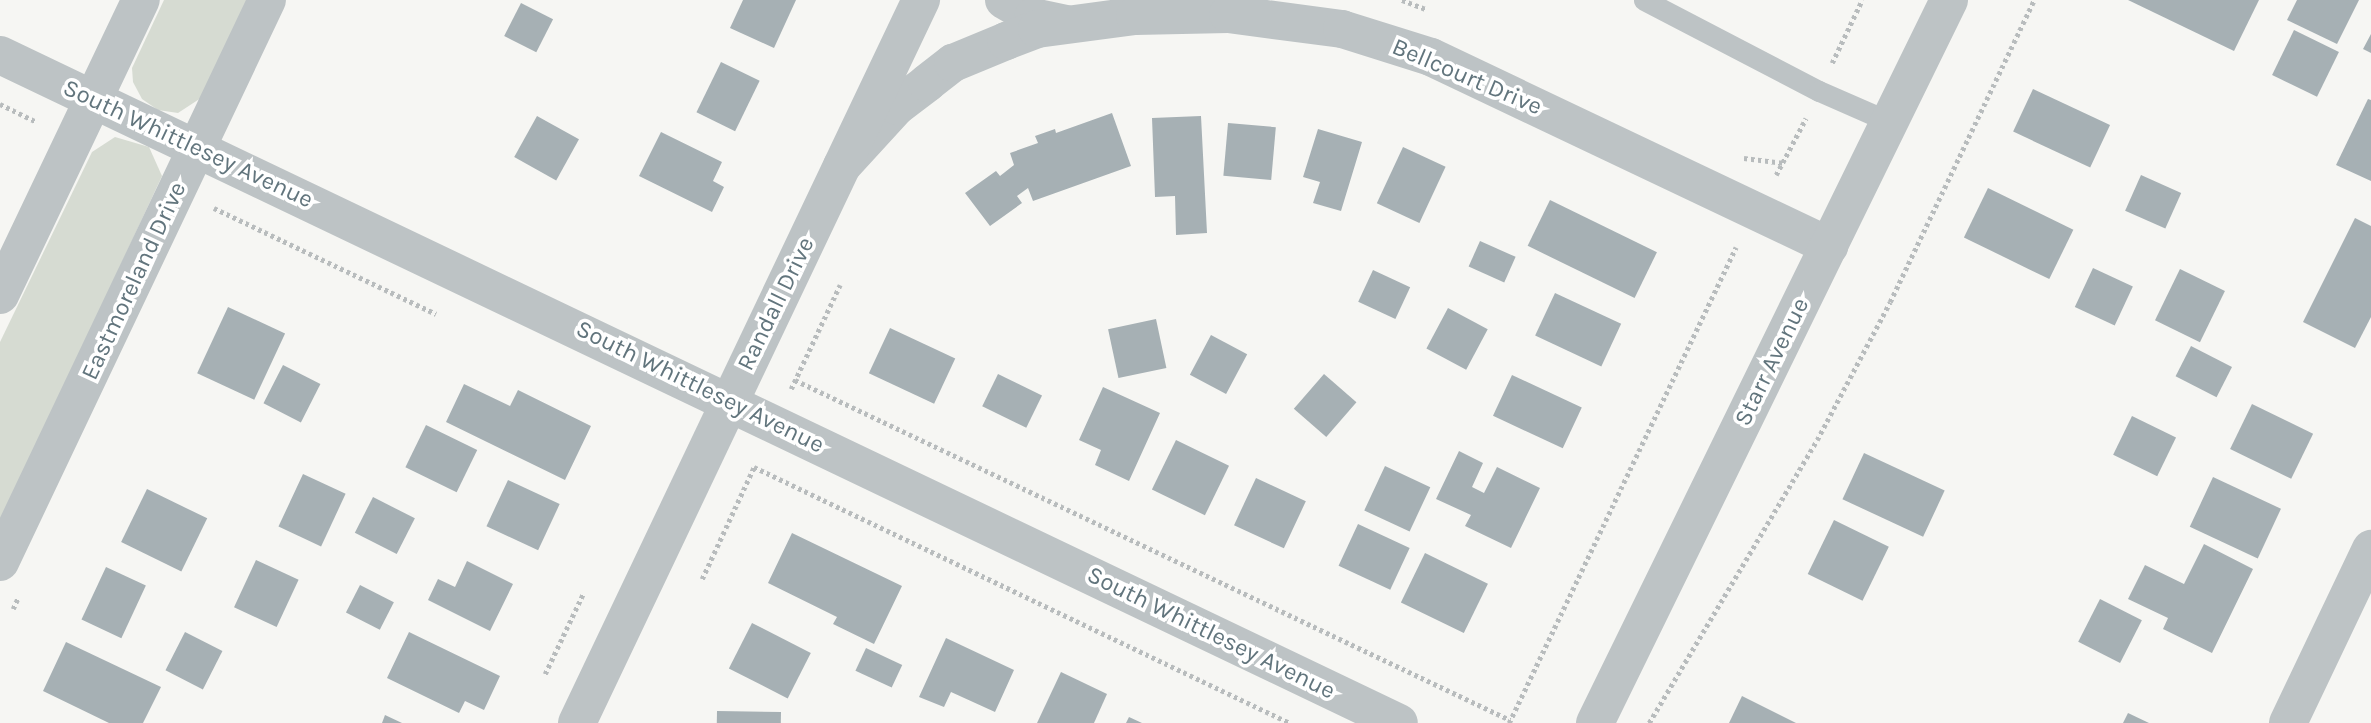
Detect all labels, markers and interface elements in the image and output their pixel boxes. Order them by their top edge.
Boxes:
street label: Bellcourt Drive [1388,32,1546,122]
street label: South Whittlesey Avenue [59,73,317,215]
street label: Eastmoreland Drive [75,177,193,385]
street label: Randall Drive [731,233,821,375]
street label: Starr Avenue [1729,293,1815,431]
street label: South Whittlesey Avenue [571,314,829,460]
street label: South Whittlesey Avenue [1082,560,1340,706]

